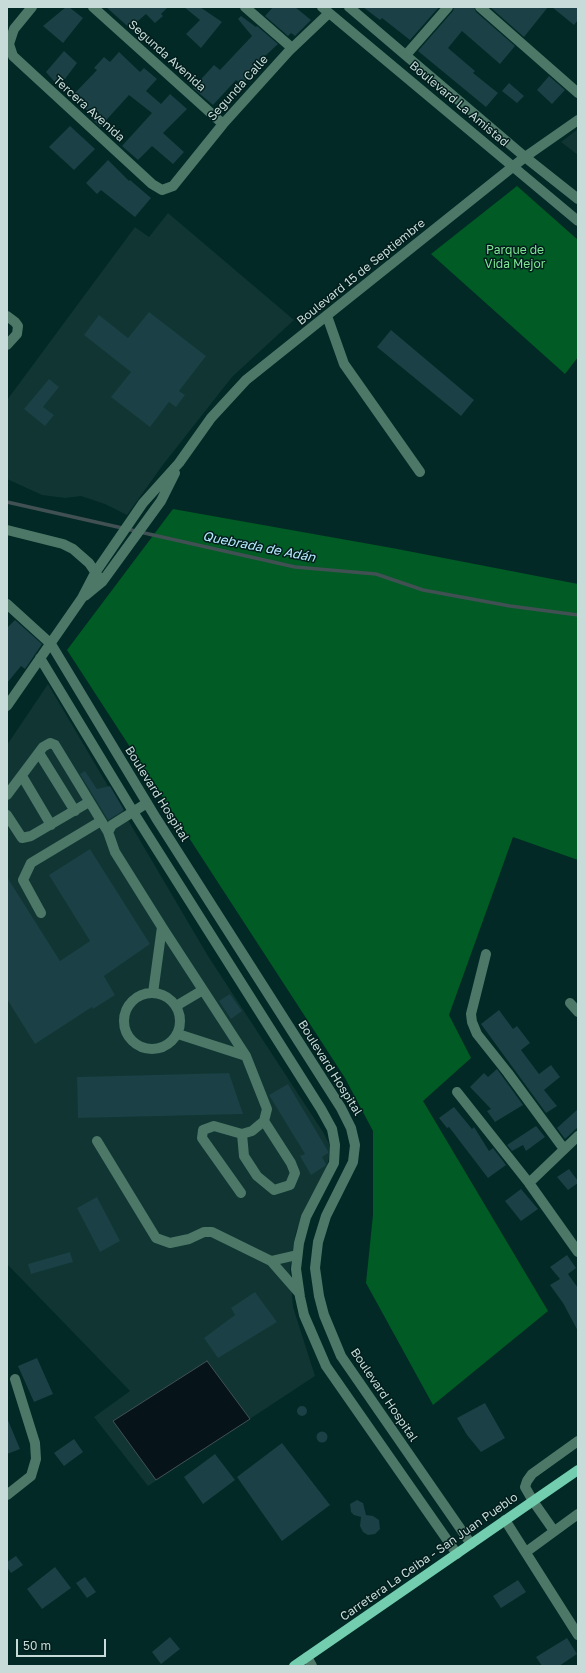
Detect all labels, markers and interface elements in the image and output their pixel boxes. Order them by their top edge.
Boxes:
street label: Segunda Avenida [125,17,209,95]
street label: Segunda Calle [205,52,271,124]
street label: Boulevard La Amistad [407,58,511,150]
street label: Tercera Avenida [50,73,128,145]
street label: Boulevard 15 de Septiembre [294,216,428,328]
park label: Parque de Vida Mejor [485,243,545,271]
water label: Quebrada de Adán [201,528,317,566]
street label: Boulevard Hospital [122,744,192,844]
street label: Boulevard Hospital [295,1018,365,1118]
street label: Boulevard Hospital [347,1345,421,1445]
street label: Carretera La Ceiba - San Juan Pueblo [337,1490,521,1624]
scale bar [18,1631,108,1657]
text: 50 m [23,1638,51,1653]

